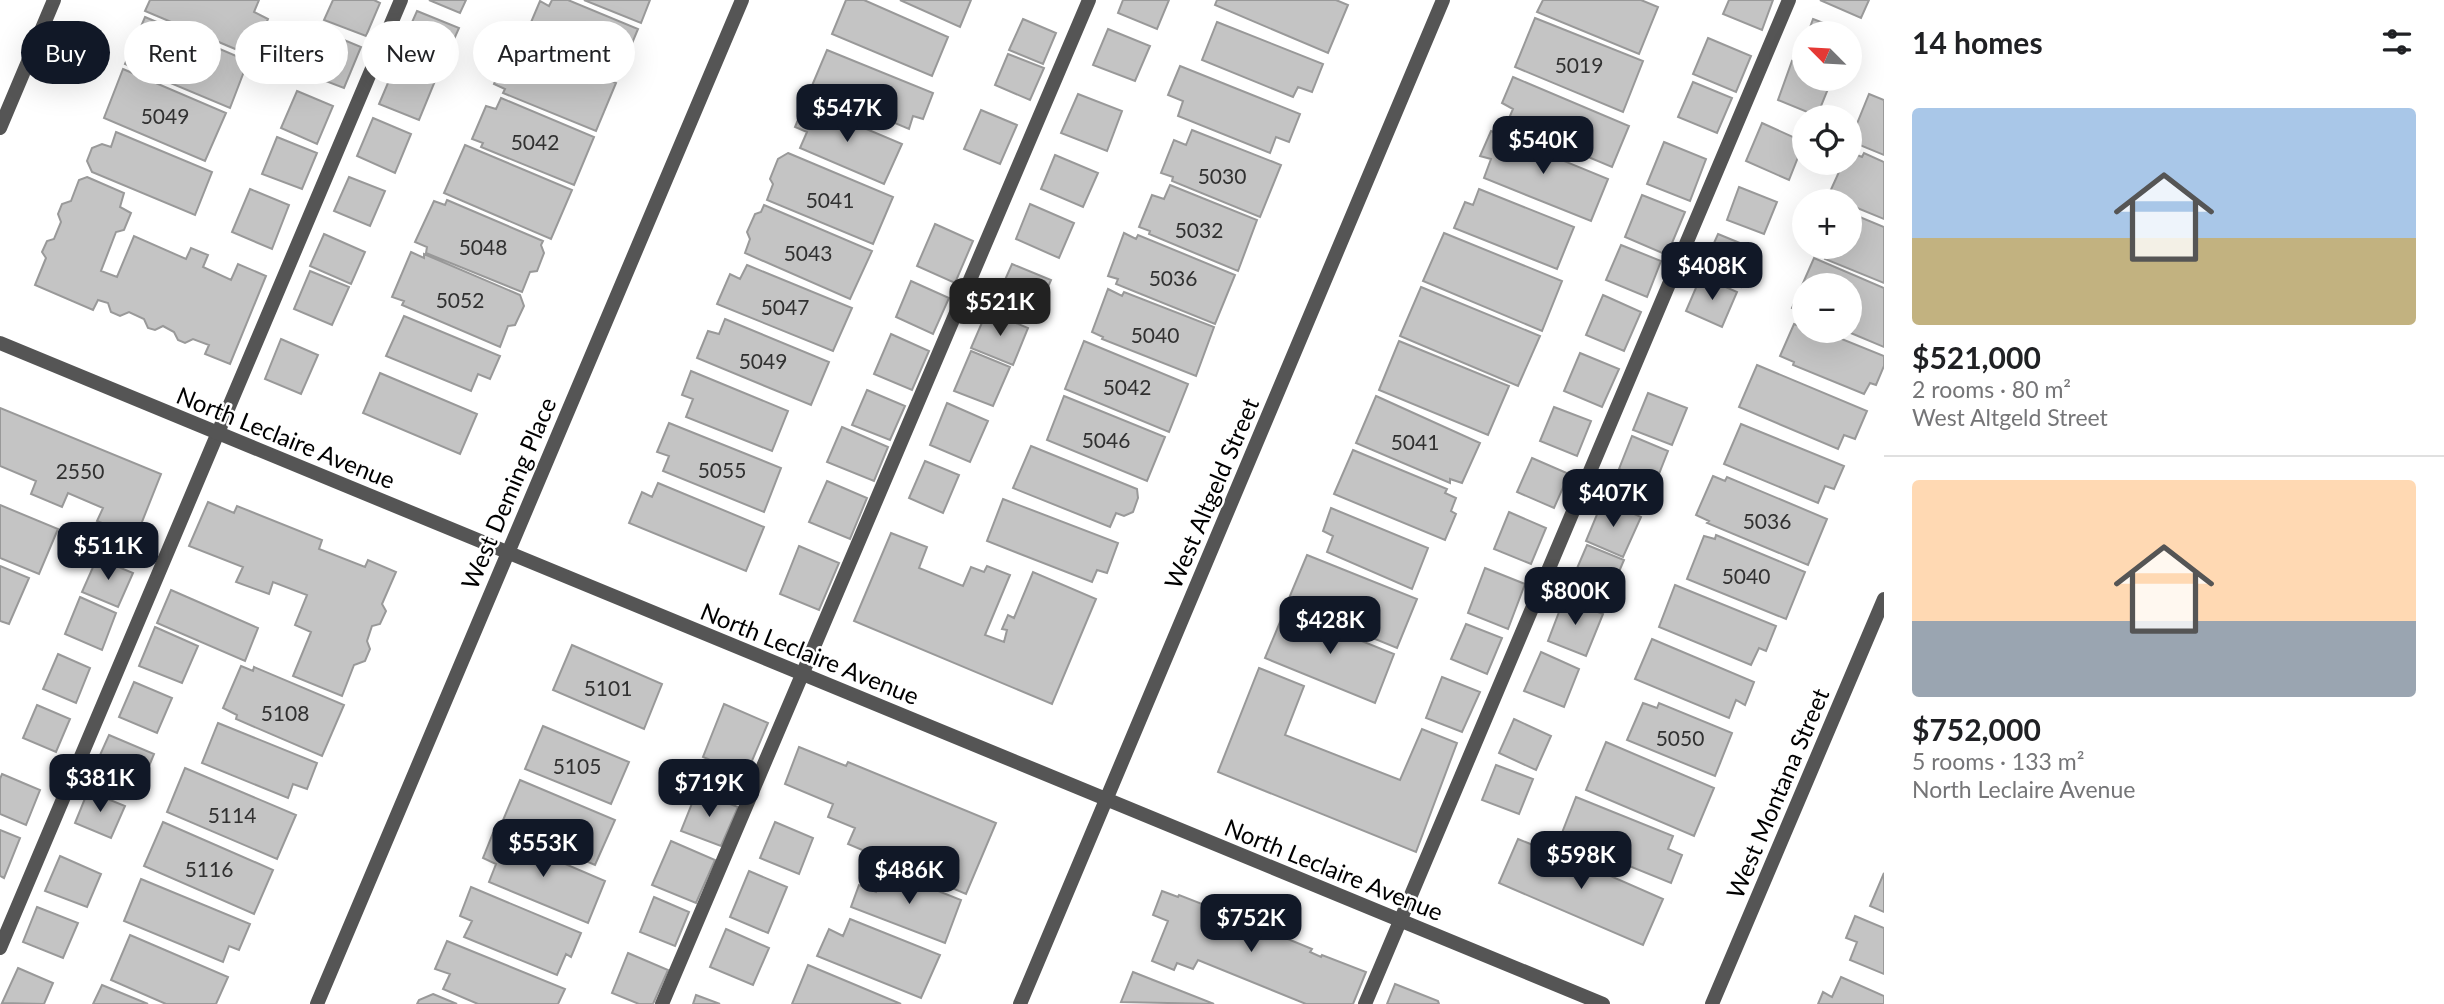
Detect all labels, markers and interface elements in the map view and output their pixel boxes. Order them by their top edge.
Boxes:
chip: Buy [21,21,110,84]
chip: Rent [124,21,221,84]
chip: Filters [235,21,348,84]
chip: New [362,21,459,84]
chip: Apartment [473,21,635,84]
north arrow [1792,21,1862,91]
map controls [1792,21,1862,343]
icon: filters [2378,23,2416,61]
text: 14 homes [1912,24,2043,60]
house number: 5019 [1555,52,1603,77]
pin: $547K [798,85,896,144]
text: $547K [812,93,882,121]
house number: 5049 [141,103,189,128]
button: locate [1792,105,1862,175]
pin: $540K [1494,116,1592,176]
text: $540K [1508,125,1578,153]
house number: 5042 [511,129,559,154]
icon: home [2101,154,2227,280]
house number: 5030 [1198,163,1246,188]
house number: 5041 [806,187,854,212]
button: + [1792,189,1862,259]
house number: 5032 [1175,217,1223,242]
house number: 5048 [459,234,507,259]
house number: 5043 [784,240,832,265]
pin: $408K [1663,243,1761,302]
text: $408K [1677,251,1747,279]
house number: 5036 [1149,265,1197,290]
button: − [1792,273,1862,343]
pin: $521K [951,278,1049,338]
house number: 5052 [436,287,484,312]
text: $521K [965,287,1035,315]
house number: 5047 [761,294,809,319]
house number: 5040 [1131,322,1179,347]
text: $521,000 [1912,339,2041,375]
house number: 5049 [739,348,787,373]
house number: 5042 [1103,374,1151,399]
text: 2 rooms · 80 m² [1912,375,2071,403]
street label: North Leclaire Avenue [173,380,399,494]
street label: West Deming Place [455,393,561,593]
street label: West Altgeld Street [1158,393,1264,593]
text: West Altgeld Street [1912,403,2108,431]
house number: 5046 [1082,427,1130,452]
house number: 5041 [1391,429,1439,454]
house number: 5055 [698,457,746,482]
house number: 2550 [56,458,104,483]
pin: $407K [1564,470,1662,529]
text: $407K [1578,478,1648,506]
house number: 5036 [1743,508,1791,533]
pin: $511K [59,522,157,582]
icon: home [2101,526,2227,652]
text: $511K [73,531,143,559]
house number: 5040 [1722,563,1770,588]
pin: $800K [1526,568,1624,627]
text: $800K [1540,576,1610,604]
street label: North Leclaire Avenue [697,596,923,710]
pin: $428K [1281,596,1379,656]
text: $428K [1295,605,1365,633]
house number: 5101 [584,675,632,700]
street label: West Montana Street [1720,683,1835,902]
house number: 5108 [261,700,309,725]
text: $752,000 [1912,711,2041,747]
house number: 5050 [1656,725,1704,750]
text: 5 rooms · 133 m² [1912,747,2084,775]
house number: 5105 [553,753,601,778]
pin: $381K [51,754,149,814]
pin: $719K [660,760,758,819]
text: $381K [65,763,135,791]
text: $719K [674,768,744,796]
text: North Leclaire Avenue [1912,775,2135,803]
house number: 5114 [208,802,256,827]
street label: North Leclaire Avenue [1221,812,1447,926]
pin: $553K [494,820,592,879]
text: $553K [508,828,578,856]
pin: $598K [1532,832,1630,891]
text: $598K [1546,840,1616,868]
pin: $486K [860,846,958,906]
text: $486K [874,855,944,883]
house number: 5116 [185,856,233,881]
pin: $752K [1202,894,1300,954]
text: $752K [1216,903,1286,931]

